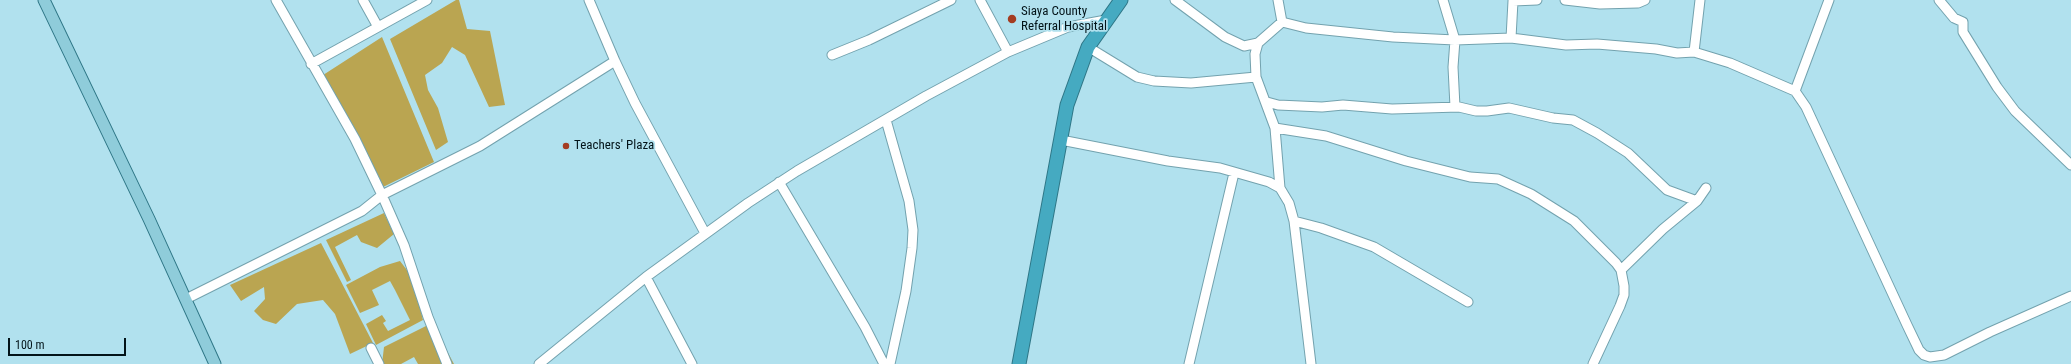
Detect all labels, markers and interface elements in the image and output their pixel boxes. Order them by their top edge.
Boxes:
place label: Siaya County Referral Hospital [1021,4,1107,35]
marker: Siaya County Referral Hospital [1006,13,1018,25]
place label: Teachers' Plaza [574,138,654,154]
marker: Teachers' Plaza [561,141,571,151]
scale bar [10,330,128,356]
text: 100 m [15,338,45,352]

